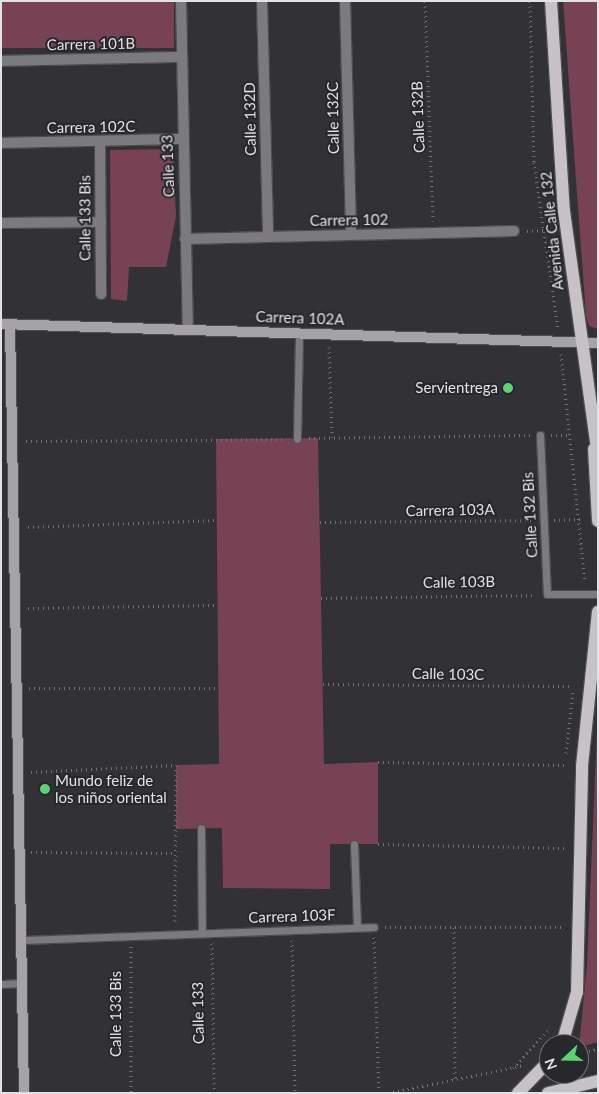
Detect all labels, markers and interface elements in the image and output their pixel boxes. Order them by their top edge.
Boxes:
street label: Carrera 101B [47,34,135,54]
street label: Calle 132B [408,81,428,153]
street label: Calle 132D [240,82,260,156]
street label: Calle 132C [323,82,343,154]
street label: Carrera 102C [46,117,136,137]
street label: Calle 133 [158,134,178,198]
street label: Avenida Calle 132 [537,171,567,291]
street label: Calle 133 Bis [76,175,94,261]
street label: Carrera 102 [309,210,389,230]
street label: Carrera 102A [255,307,345,329]
place label: Servientrega [415,379,498,397]
marker: Servientrega [502,382,514,394]
street label: Calle 132 Bis [519,472,541,558]
street label: Carrera 103A [405,500,495,520]
street label: Calle 103B [423,572,495,592]
street label: Calle 103C [412,664,484,684]
place label: Mundo feliz de los niños oriental [55,771,167,806]
marker: Mundo feliz de los niños oriental [39,783,51,795]
street label: Carrera 103F [248,905,336,927]
street label: Calle 133 Bis [107,971,125,1057]
street label: Calle 133 [188,982,208,1044]
north arrow [539,1034,589,1084]
text: N [541,1056,560,1072]

